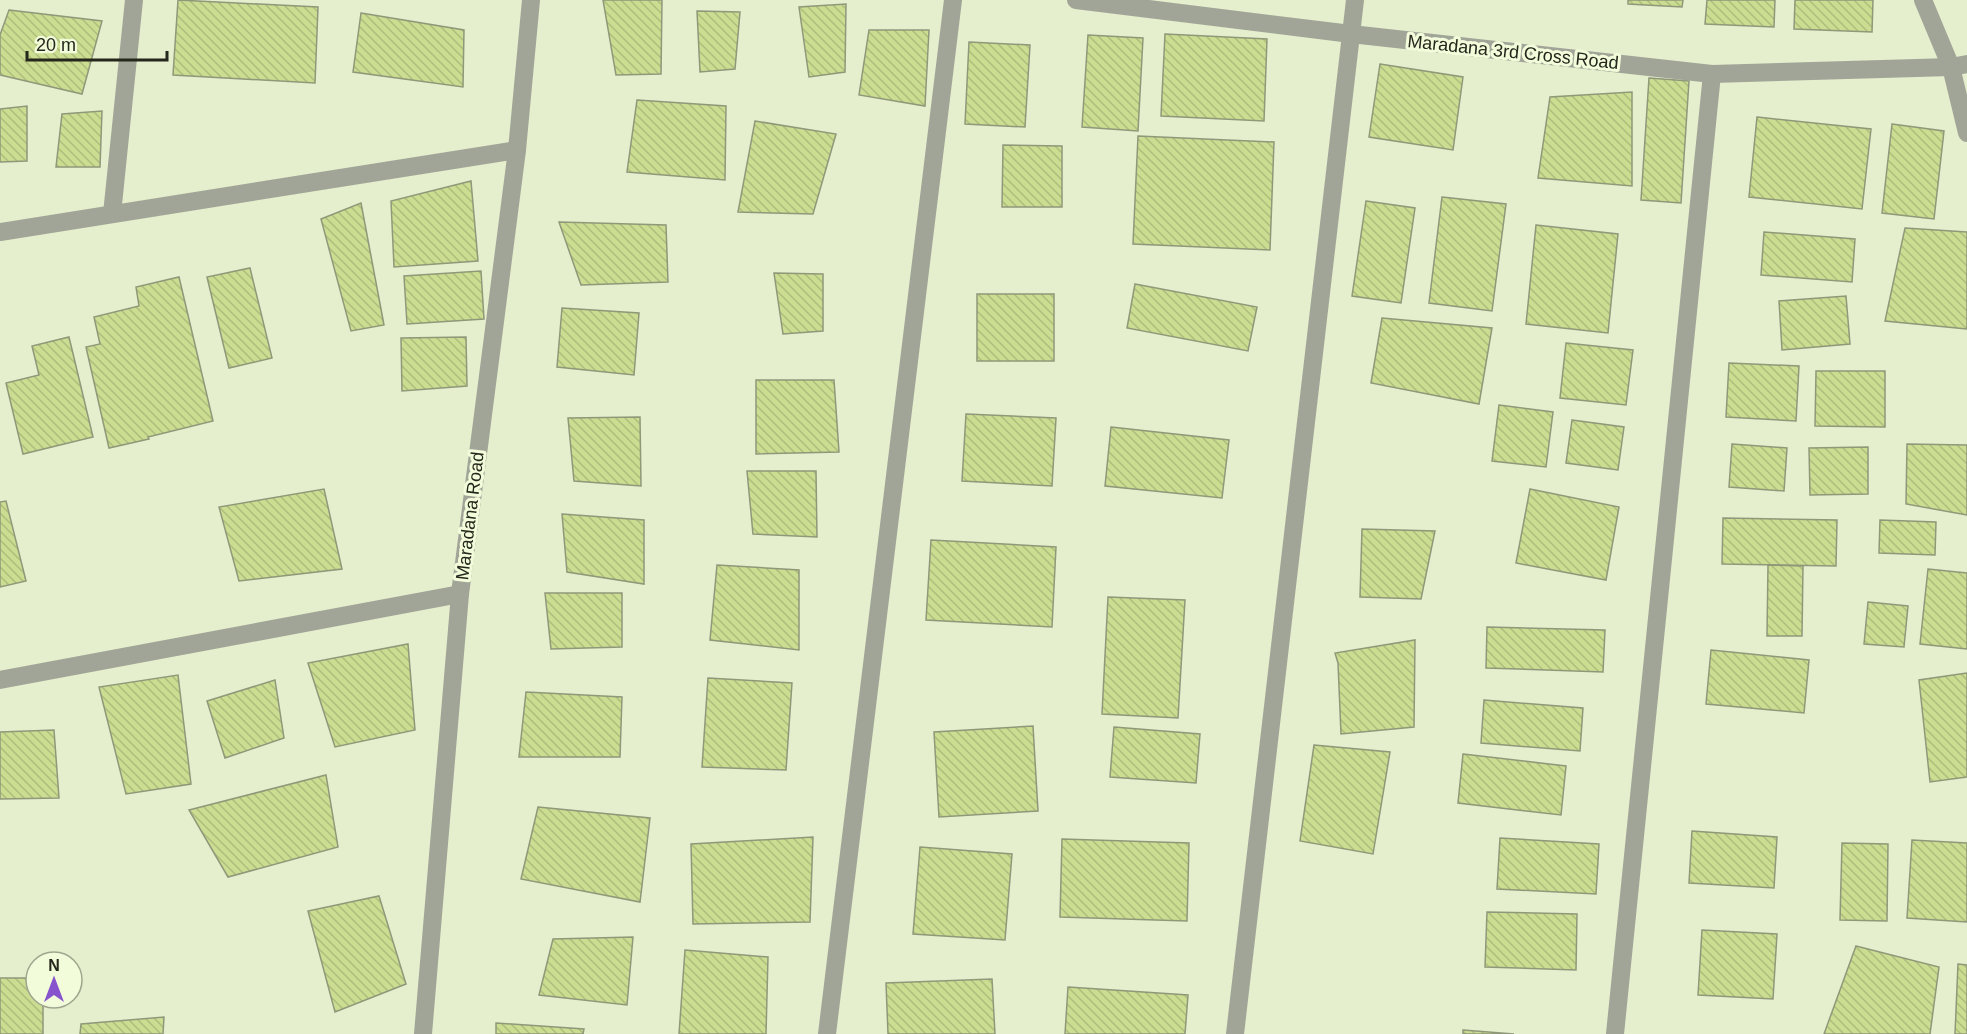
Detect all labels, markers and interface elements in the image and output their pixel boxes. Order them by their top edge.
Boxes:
scale bar [27,24,166,62]
street label: Maradana 3rd Cross Road [1406,31,1620,73]
text: 20 m [36,35,76,55]
street label: Maradana Road [452,451,488,581]
north arrow [24,950,84,1010]
text: N [48,957,60,974]

